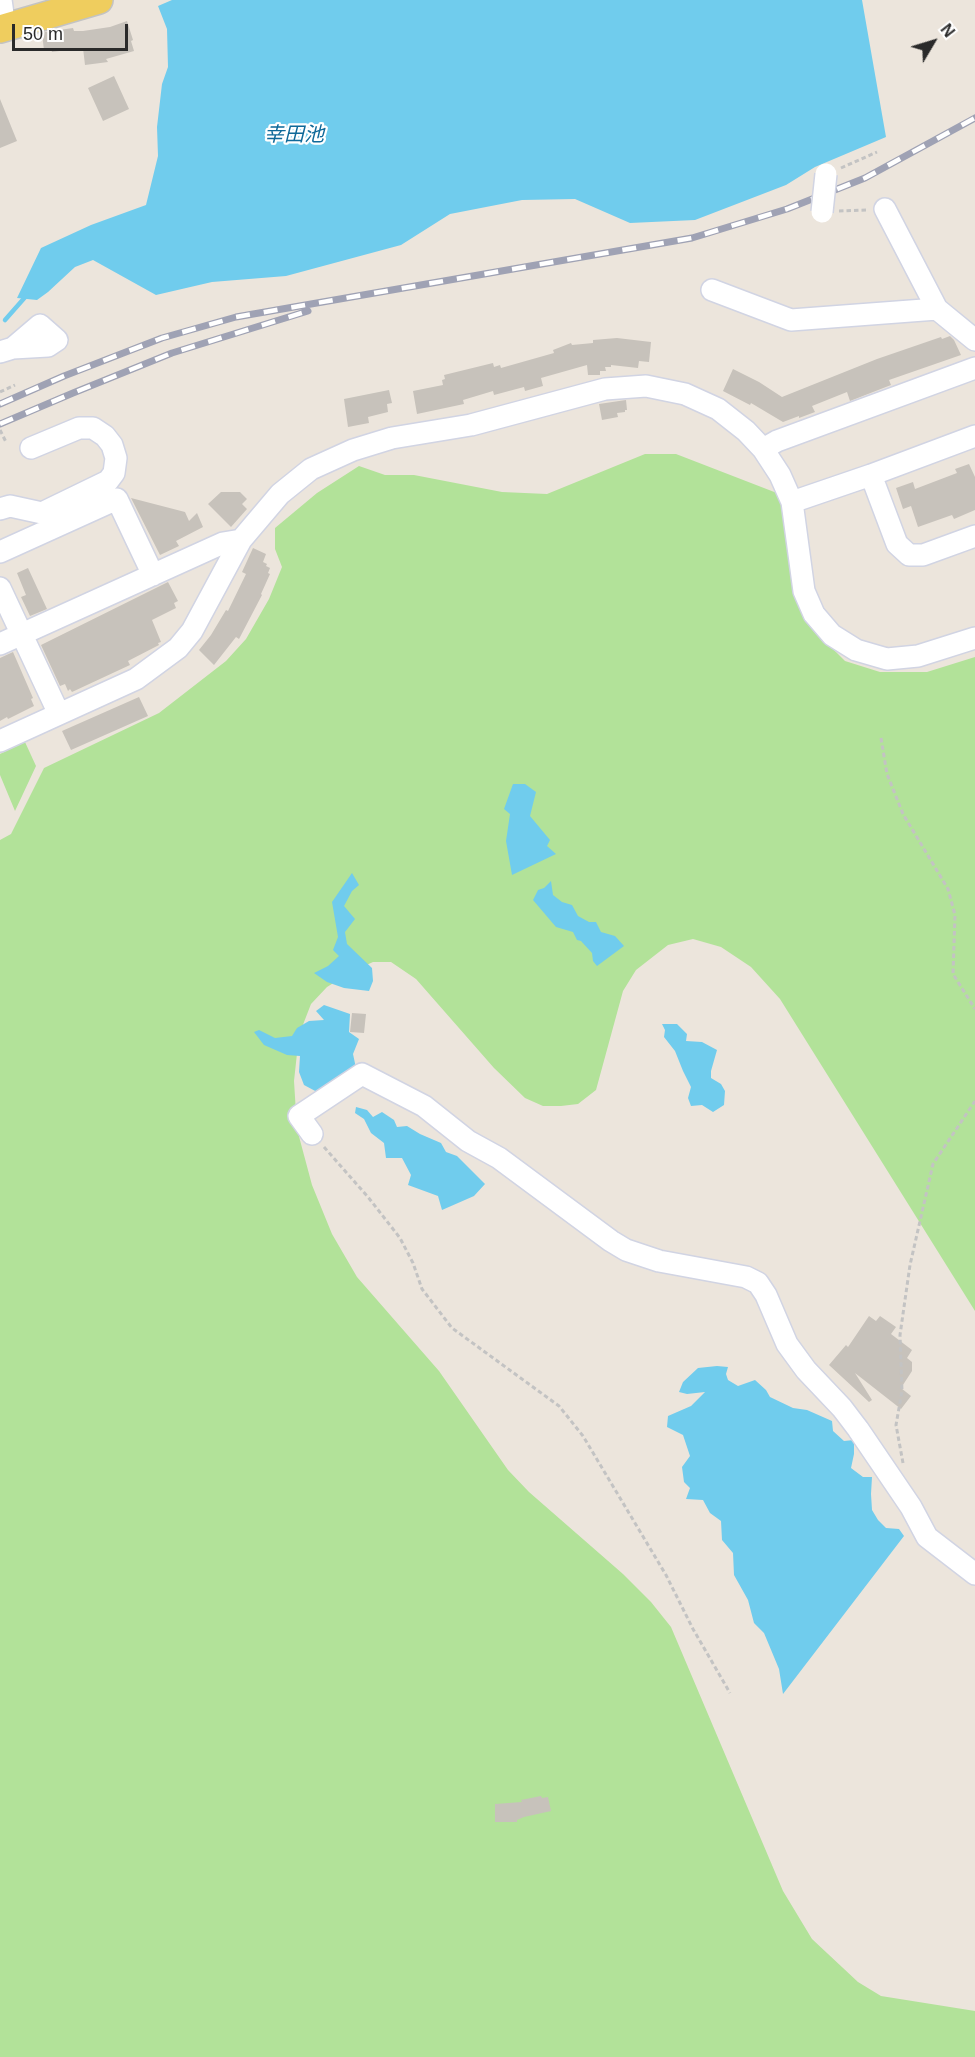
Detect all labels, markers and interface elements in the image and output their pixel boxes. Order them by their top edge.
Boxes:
scale bar [15,12,130,50]
north arrow [903,12,963,72]
text: N [937,21,958,40]
text: 50 m [23,24,63,44]
water label: 幸田池 [264,123,324,147]

